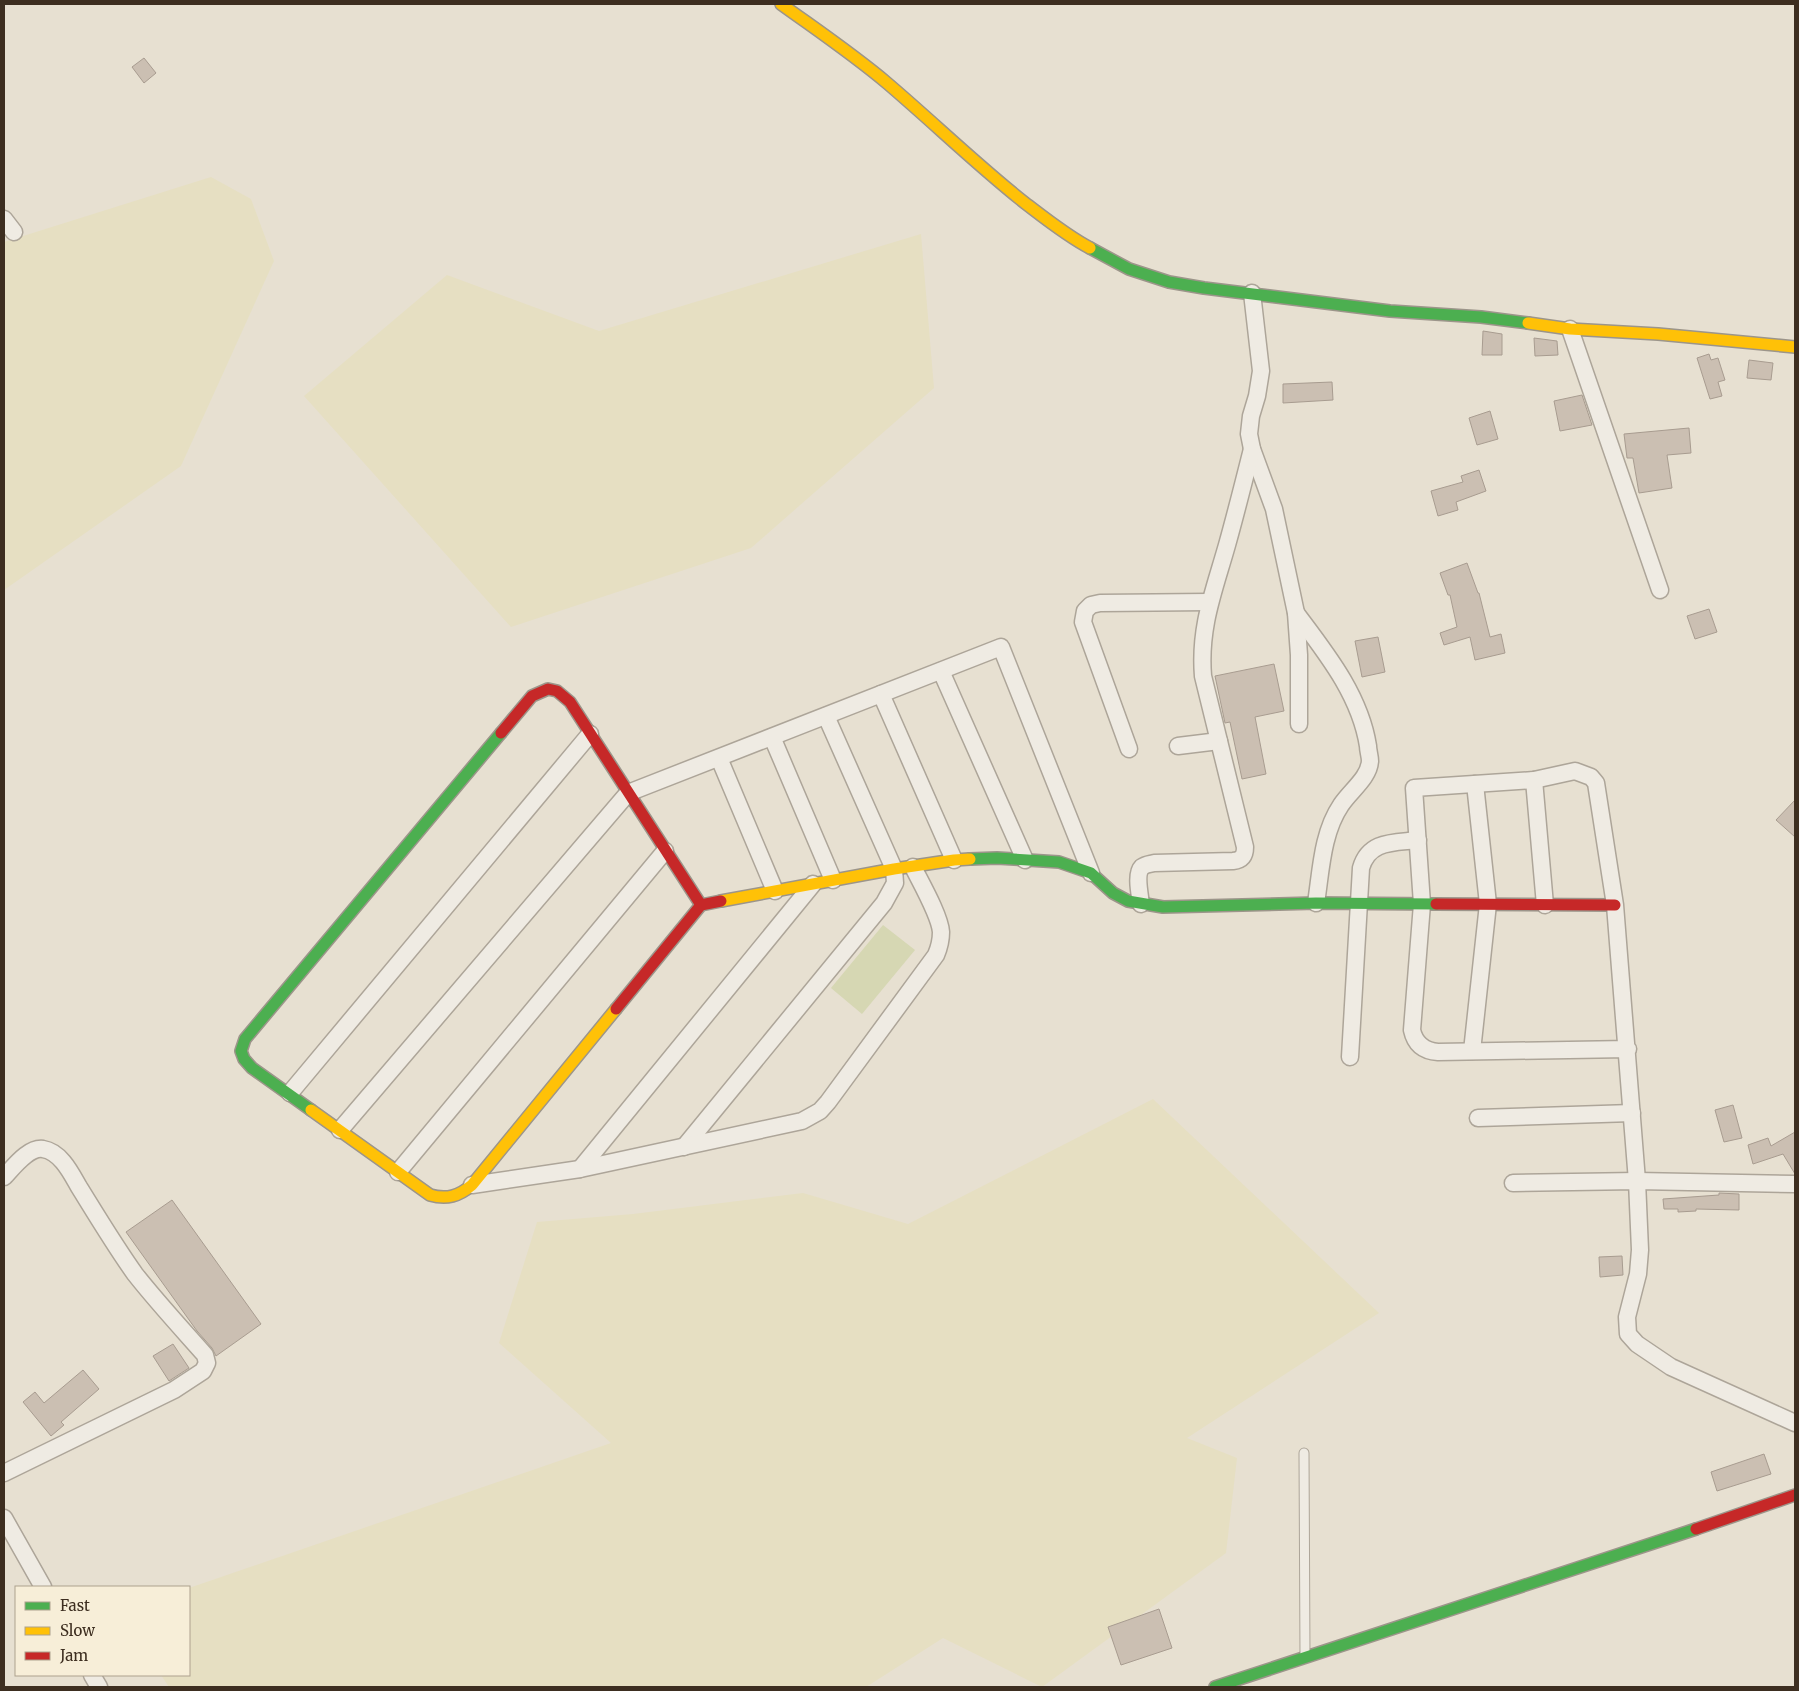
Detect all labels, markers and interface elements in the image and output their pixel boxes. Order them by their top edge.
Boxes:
legend [15,1586,190,1676]
text: Fast [60,1596,90,1615]
text: Slow [60,1621,95,1640]
text: Jam [59,1646,88,1665]

